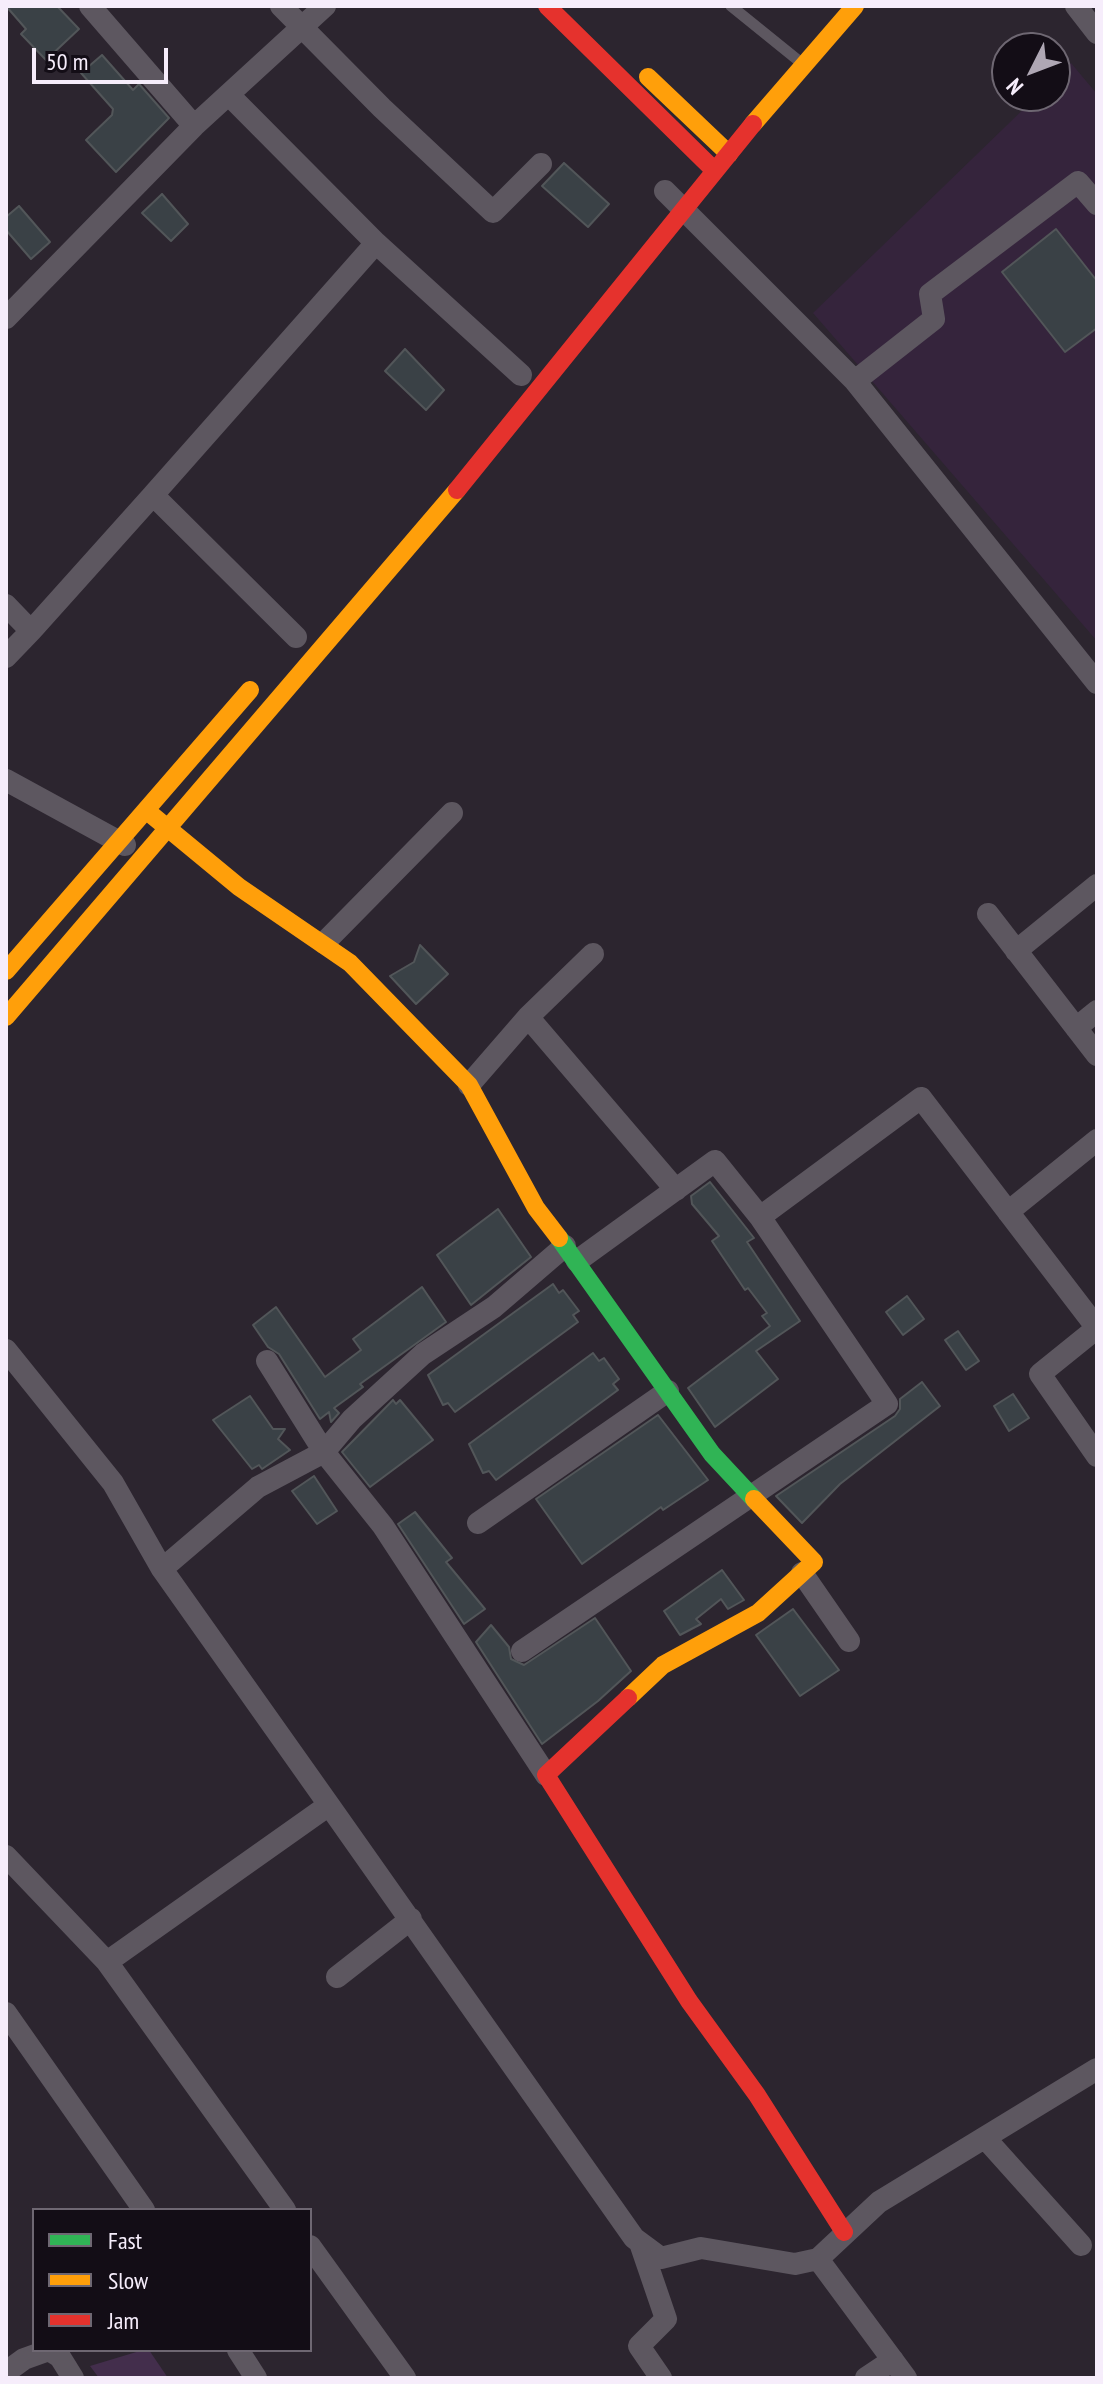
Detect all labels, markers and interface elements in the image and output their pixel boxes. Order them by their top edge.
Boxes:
scale bar [36,32,172,82]
north arrow [991,32,1071,112]
text: 50 m [46,46,88,77]
text: N [1000,73,1029,101]
legend [32,2208,312,2352]
text: Fast [108,2225,142,2256]
text: Slow [108,2265,148,2296]
text: Jam [108,2305,139,2336]

